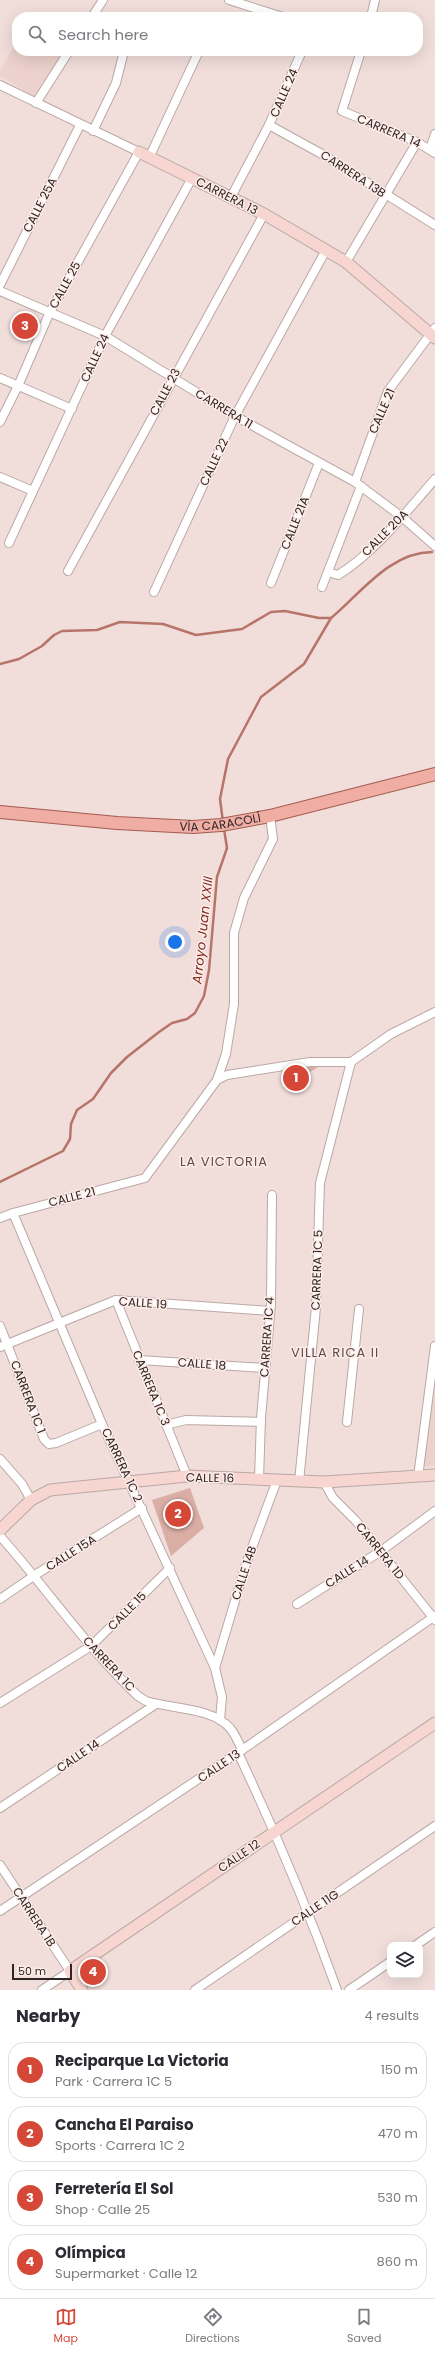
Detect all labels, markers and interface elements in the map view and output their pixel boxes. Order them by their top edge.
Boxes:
search box [12,12,423,56]
icon: search [26,23,48,45]
text: Search here [58,24,148,45]
street label: CALLE 24 [265,65,302,120]
street label: CARRERA 14 [355,109,424,152]
street label: CARRERA 13B [317,146,389,201]
street label: CARRERA 13 [193,173,261,218]
street label: CALLE 25A [18,174,61,235]
street label: CALLE 25 [45,258,84,311]
pin: 3 [12,311,38,341]
street label: CALLE 24 [76,330,113,385]
street label: CALLE 23 [145,365,184,418]
street label: CARRERA 11 [192,385,256,432]
street label: CALLE 21 [364,385,399,436]
street label: CALLE 22 [195,435,232,488]
street label: CALLE 21A [276,494,313,552]
street label: CALLE 20A [358,506,412,560]
street label: VÍA CARACOLÍ [179,809,262,835]
water label: Arroyo Juan XXIII [187,874,218,986]
your location [165,932,185,952]
pin: 1 [283,1063,309,1093]
district label: LA VICTORIA [180,1152,268,1171]
street label: CALLE 21 [47,1182,97,1211]
street label: CARRERA 1C 5 [307,1229,326,1311]
street label: CALLE 19 [118,1292,168,1313]
street label: CARRERA 1C 4 [255,1296,278,1378]
district label: VILLA RICA II [291,1343,379,1362]
street label: CARRERA 1C 3 [129,1348,174,1428]
street label: CALLE 18 [177,1353,227,1374]
street label: CARRERA 1C 1 [7,1358,50,1436]
street label: CARRERA 1C 2 [98,1425,147,1505]
street label: CALLE 16 [186,1469,234,1486]
pin: 2 [165,1499,191,1529]
street label: CARRERA 1D [352,1519,409,1583]
street label: CALLE 15A [42,1530,99,1575]
street label: CALLE 14B [227,1544,260,1602]
street label: CALLE 14 [322,1551,372,1592]
street label: CALLE 15 [103,1587,150,1634]
street label: CARRERA 1C [79,1632,139,1695]
street label: CALLE 14 [53,1735,103,1776]
street label: CALLE 13 [194,1745,243,1786]
street label: CALLE 12 [214,1835,263,1876]
street label: CARRERA 1B [9,1884,60,1950]
street label: CALLE 11G [288,1885,342,1930]
map controls [387,1942,423,1978]
button: layers [387,1942,423,1978]
pin: 4 [80,1957,106,1987]
scale bar [12,1962,72,1981]
text: 50 m [18,1963,46,1979]
text: Nearby [16,2004,80,2028]
text: 4 results [365,2006,419,2025]
text: Reciparque La Victoria [55,2050,229,2071]
text: 1 [28,2060,32,2079]
text: 150 m [381,2060,418,2079]
text: Park · Carrera 1C 5 [55,2072,172,2091]
text: Cancha El Paraiso [55,2114,194,2135]
text: 2 [26,2124,34,2143]
text: 470 m [378,2124,418,2143]
text: Sports · Carrera 1C 2 [55,2136,185,2155]
text: Ferretería El Sol [55,2178,173,2199]
text: 3 [26,2188,34,2207]
text: 530 m [377,2188,418,2207]
text: Shop · Calle 25 [55,2200,150,2219]
text: Olímpica [55,2242,126,2263]
text: 4 [26,2252,34,2271]
text: 860 m [377,2252,418,2271]
text: Supermarket · Calle 12 [55,2264,197,2283]
tab: Map [54,2306,78,2347]
tab: Directions [185,2306,240,2347]
tab: Saved [347,2306,381,2347]

